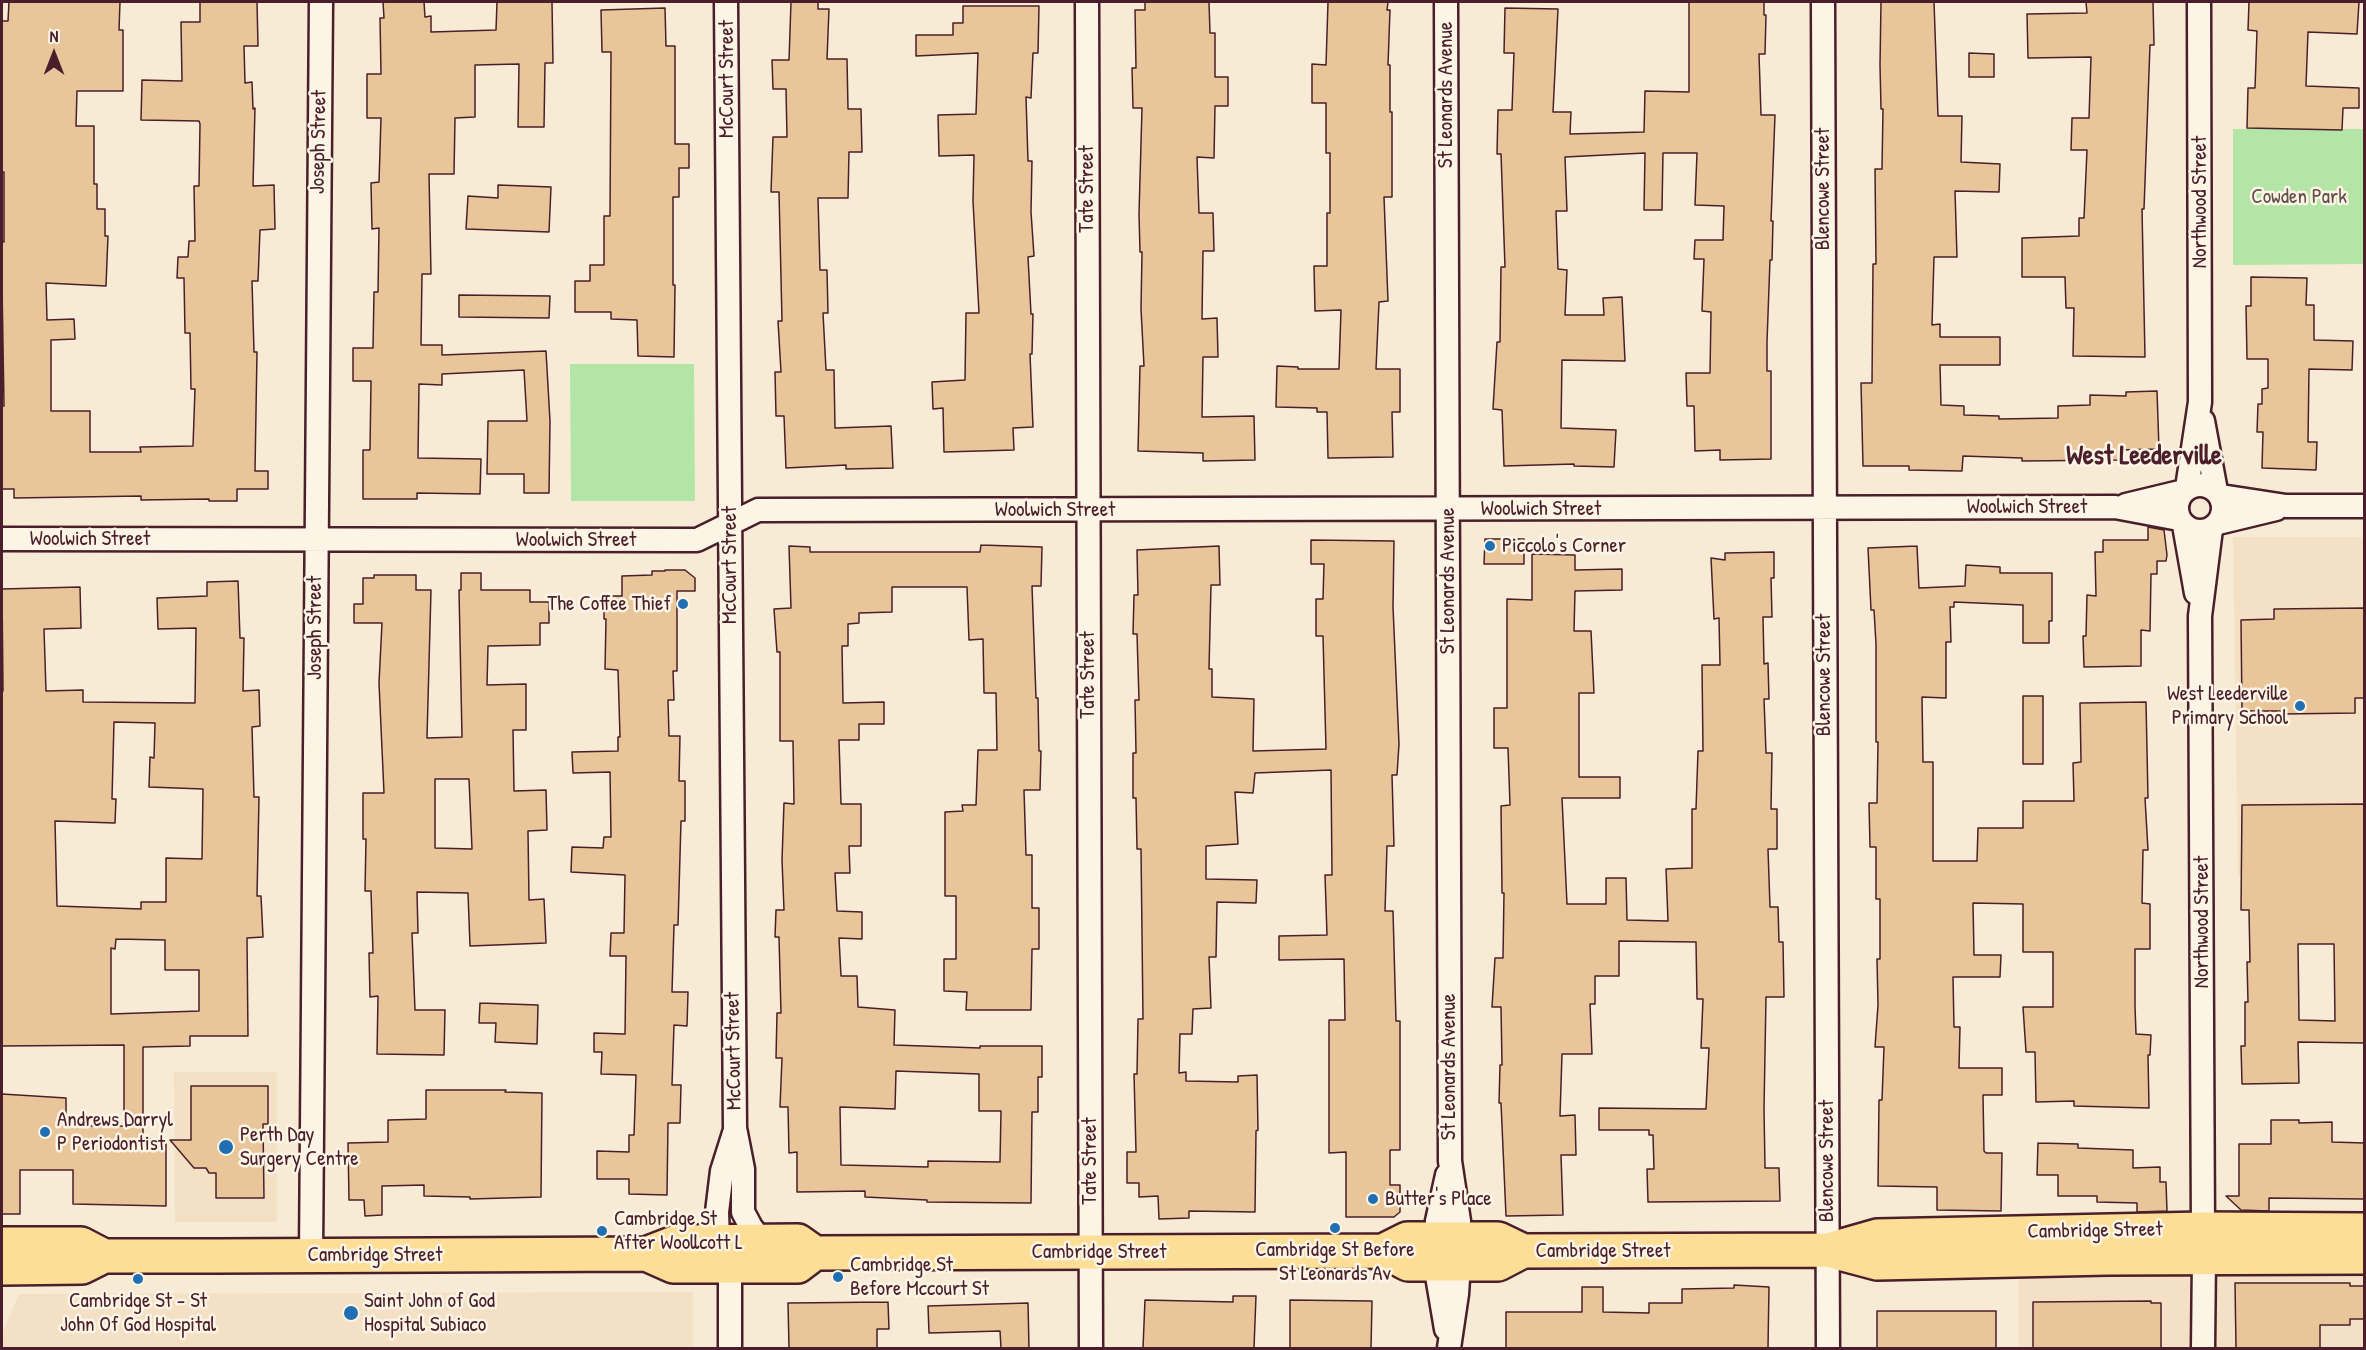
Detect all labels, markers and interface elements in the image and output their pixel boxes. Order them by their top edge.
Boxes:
street label: McCourt Street [714,20,740,138]
street label: St Leonards Avenue [1433,22,1459,168]
north arrow [24,24,84,84]
text: N [50,25,58,47]
street label: Joseph Street [305,90,333,194]
street label: Blencowe Street [1810,128,1836,250]
street label: Northwood Street [2187,136,2213,268]
street label: Tate Street [1074,145,1100,233]
park label: Cowden Park [2251,184,2347,210]
district label: West Leederville [2066,441,2222,473]
street label: Woolwich Street [1967,494,2087,520]
street label: Woolwich Street [1481,496,1601,522]
street label: Woolwich Street [995,497,1115,523]
street label: McCourt Street [717,506,743,624]
street label: St Leonards Avenue [1435,508,1461,654]
street label: Woolwich Street [30,526,150,552]
street label: Woolwich Street [516,527,636,553]
place label: Piccolo's Corner [1502,533,1626,559]
marker: Piccolo's Corner [1483,539,1497,553]
street label: Joseph Street [302,576,328,680]
place label: The Coffee Thief [547,591,671,617]
marker: The Coffee Thief [676,597,690,611]
street label: Blencowe Street [1811,614,1837,736]
street label: Tate Street [1075,631,1101,719]
place label: West Leederville Primary School [2167,681,2288,731]
marker: West Leederville Primary School [2293,699,2307,713]
street label: Northwood Street [2189,856,2215,988]
street label: McCourt Street [720,992,748,1110]
street label: St Leonards Avenue [1436,994,1462,1140]
street label: Blencowe Street [1814,1100,1840,1222]
place label: Andrews Darryl P Periodontist [57,1107,173,1157]
street label: Tate Street [1077,1117,1103,1205]
place label: Perth Day Surgery Centre [240,1122,359,1172]
marker: Andrews Darryl P Periodontist [38,1125,52,1139]
marker: Perth Day Surgery Centre [217,1138,235,1156]
place label: Butter's Place [1385,1186,1492,1212]
marker: Butter's Place [1366,1192,1380,1206]
place label: Cambridge St After Woollcott L [614,1206,743,1256]
street label: Cambridge Street [2027,1217,2163,1245]
marker: Cambridge St Before St Leonards Av [1328,1221,1342,1235]
marker: Cambridge St After Woollcott L [595,1224,609,1238]
place label: Cambridge St Before St Leonards Av [1255,1237,1415,1287]
street label: Cambridge Street [1535,1238,1671,1264]
street label: Cambridge Street [1031,1239,1167,1265]
street label: Cambridge Street [307,1242,443,1268]
place label: Cambridge St Before Mccourt St [850,1252,989,1302]
marker: Cambridge St Before Mccourt St [831,1270,845,1284]
marker: Cambridge St - St John Of God Hospital [131,1272,145,1286]
place label: Cambridge St - St John Of God Hospital [60,1288,216,1338]
place label: Saint John of God Hospital Subiaco [364,1288,495,1338]
marker: Saint John of God Hospital Subiaco [342,1304,360,1322]

